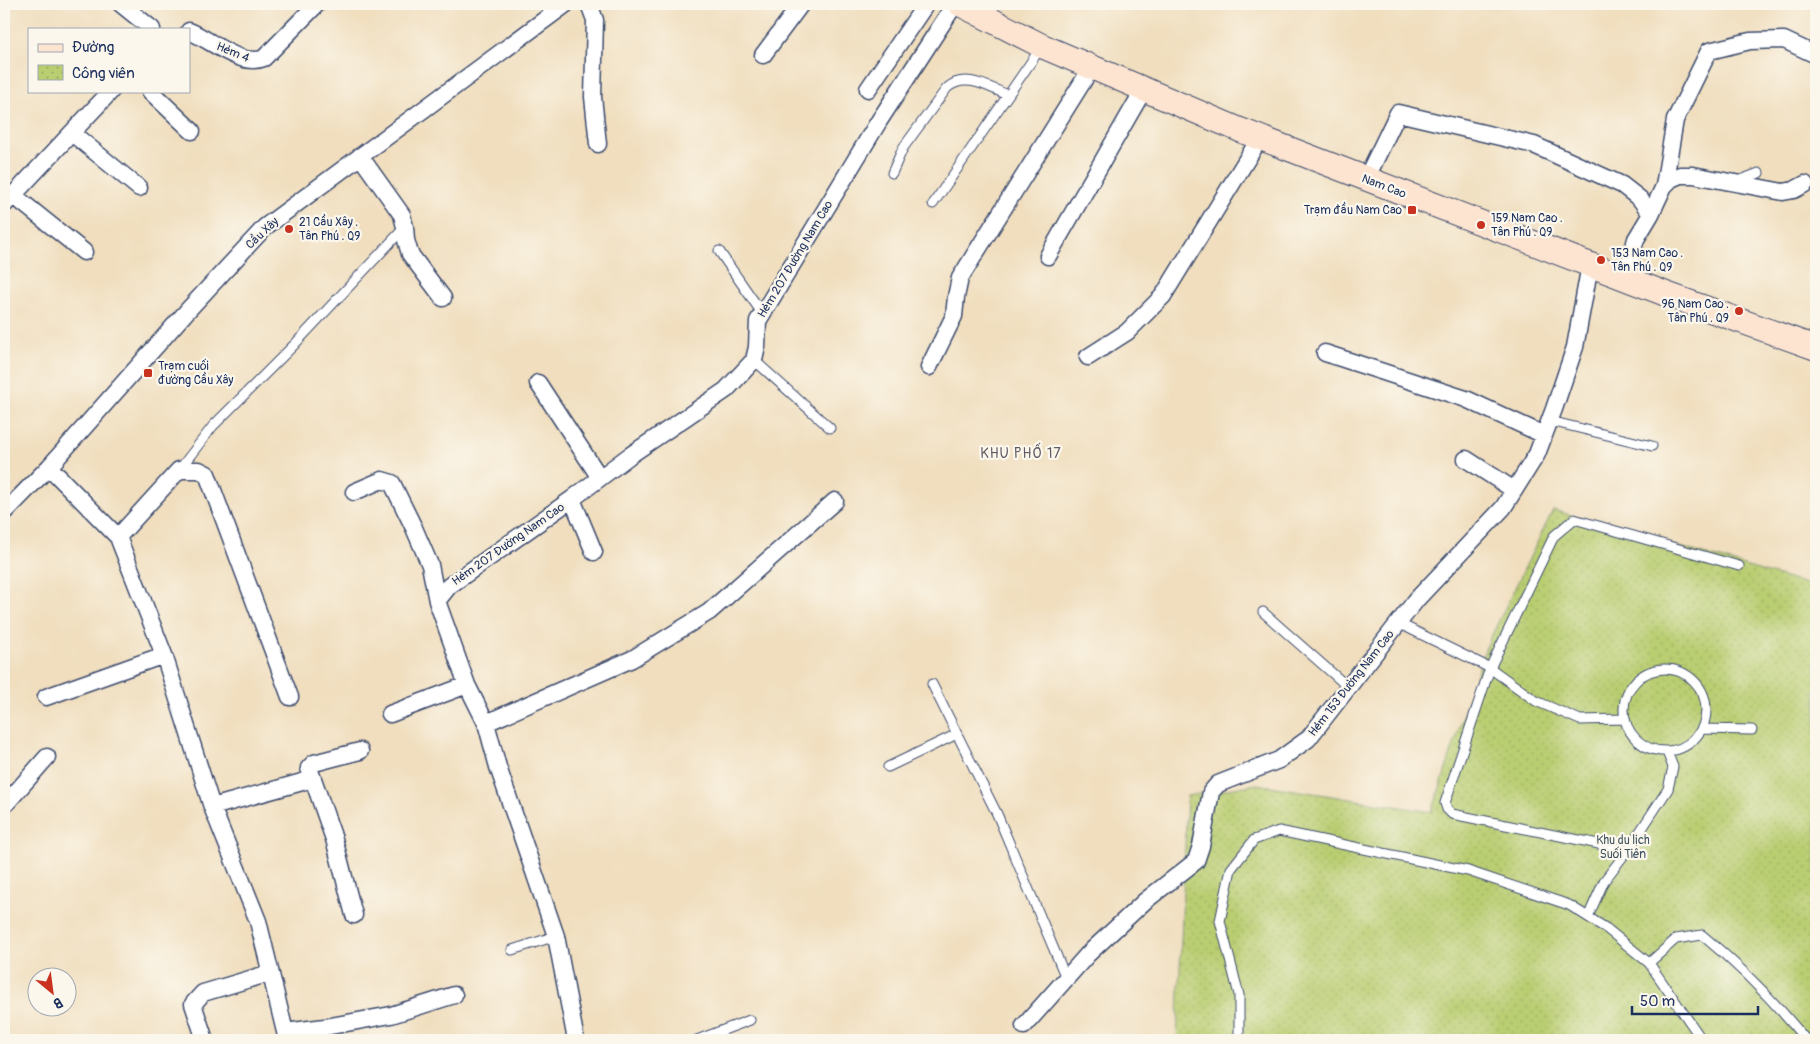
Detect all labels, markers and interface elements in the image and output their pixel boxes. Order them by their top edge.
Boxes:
legend [28,28,190,92]
text: Đường [72,38,114,57]
street label: Hẻm 4 [214,39,251,66]
text: Công viên [72,64,135,83]
street label: Nam Cao [1359,171,1409,202]
street label: Hẻm 207 Đường Nam Cao [755,198,837,321]
place label: Trạm đầu Nam Cao [1304,201,1403,218]
marker: Trạm đầu Nam Cao [1406,204,1418,216]
place label: 159 Nam Cao . Tân Phú . Q9 [1491,211,1563,240]
street label: Cầu Xây [241,213,282,252]
place label: 21 Cầu Xây . Tân Phú . Q9 [299,213,360,244]
marker: 159 Nam Cao . Tân Phú . Q9 [1475,219,1487,231]
marker: 21 Cầu Xây . Tân Phú . Q9 [283,223,295,235]
place label: 153 Nam Cao . Tân Phú . Q9 [1611,246,1683,275]
marker: 153 Nam Cao . Tân Phú . Q9 [1595,254,1607,266]
place label: 96 Nam Cao . Tân Phú . Q9 [1662,297,1729,326]
marker: 96 Nam Cao . Tân Phú . Q9 [1733,305,1745,317]
place label: Trạm cuối đường Cầu Xây [158,358,233,388]
marker: Trạm cuối đường Cầu Xây [142,367,154,379]
district label: KHU PHỐ 17 [980,442,1062,462]
street label: Hẻm 207 Đường Nam Cao [449,500,568,589]
street label: Hẻm 153 Đường Nam Cao [1305,627,1398,739]
park label: Khu du lịch Suối Tiên [1596,833,1650,862]
north arrow [28,966,78,1016]
scale bar [1632,984,1759,1016]
text: 50 m [1640,992,1675,1011]
text: B [50,994,66,1012]

